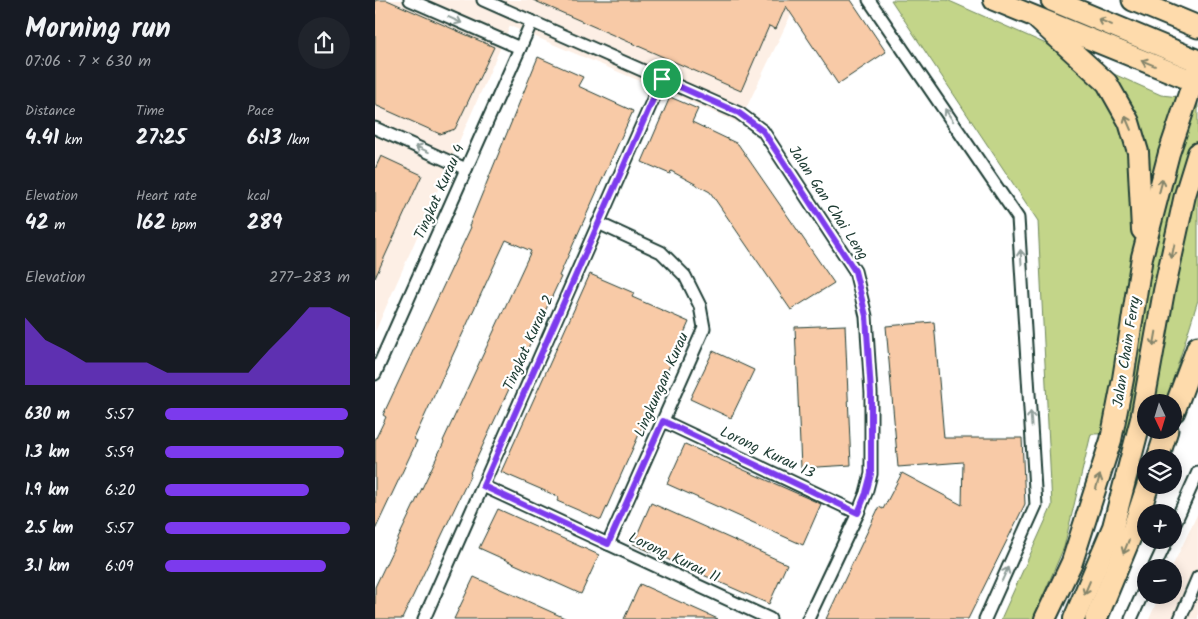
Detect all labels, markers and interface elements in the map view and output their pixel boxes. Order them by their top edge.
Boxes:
text: Morning run [25,7,171,52]
one-way arrow [447,15,462,25]
one-way arrow [1098,16,1113,26]
button: share [298,17,350,69]
text: 07:06 · 7 × 630 m [25,49,151,74]
pin [641,58,683,100]
one-way arrow [1141,58,1156,67]
icon: arrive [648,65,676,93]
text: Distance [25,100,75,122]
text: Time [136,100,164,122]
text: Pace [247,100,274,122]
one-way arrow [944,109,954,123]
one-way arrow [1123,115,1133,130]
text: 4.41 [25,122,59,155]
text: 27:25 [136,122,186,155]
text: 6:13 [247,122,281,155]
text: km [59,129,83,151]
text: /km [281,129,310,151]
street label: Tingkat Kurau 4 [408,140,472,244]
street label: Jalan Gan Chai Leng [782,141,874,265]
one-way arrow [415,143,430,153]
one-way arrow [1156,179,1166,195]
text: Elevation [25,185,78,207]
text: Heart rate [136,185,197,207]
text: kcal [247,185,270,207]
text: 42 [25,207,49,240]
text: 162 [136,207,166,240]
text: 289 [247,207,282,240]
text: m [49,214,65,236]
text: bpm [166,214,197,236]
one-way arrow [1168,243,1177,259]
one-way arrow [1016,249,1025,265]
text: Elevation [25,265,86,290]
text: 277–283 m [269,265,350,290]
street label: Tingkat Kurau 2 [497,291,561,395]
street label: Jalan Chain Ferry [1106,294,1148,409]
street label: Lingkungan Kurau [628,329,696,441]
one-way arrow [1150,330,1160,346]
north arrow [1137,394,1183,439]
map controls [1137,394,1182,604]
text: 630 m [25,402,70,427]
text: 5:57 [105,402,134,427]
one-way arrow [1026,411,1035,427]
street label: Lorong Kurau 13 [715,420,819,486]
text: 1.3 km [25,440,70,465]
text: 5:59 [105,440,134,465]
button: layers [1137,449,1182,494]
one-way arrow [1094,474,1104,490]
text: 1.9 km [25,478,69,503]
text: 6:20 [105,478,135,503]
button: + [1137,504,1182,549]
text: 2.5 km [25,516,73,541]
text: 5:57 [105,516,134,541]
street label: Lorong Kurau 11 [624,526,724,590]
one-way arrow [1120,539,1130,554]
text: 3.1 km [25,554,70,579]
text: 6:09 [105,554,134,579]
button: − [1137,559,1182,604]
one-way arrow [1000,567,1010,582]
one-way arrow [1082,580,1092,595]

